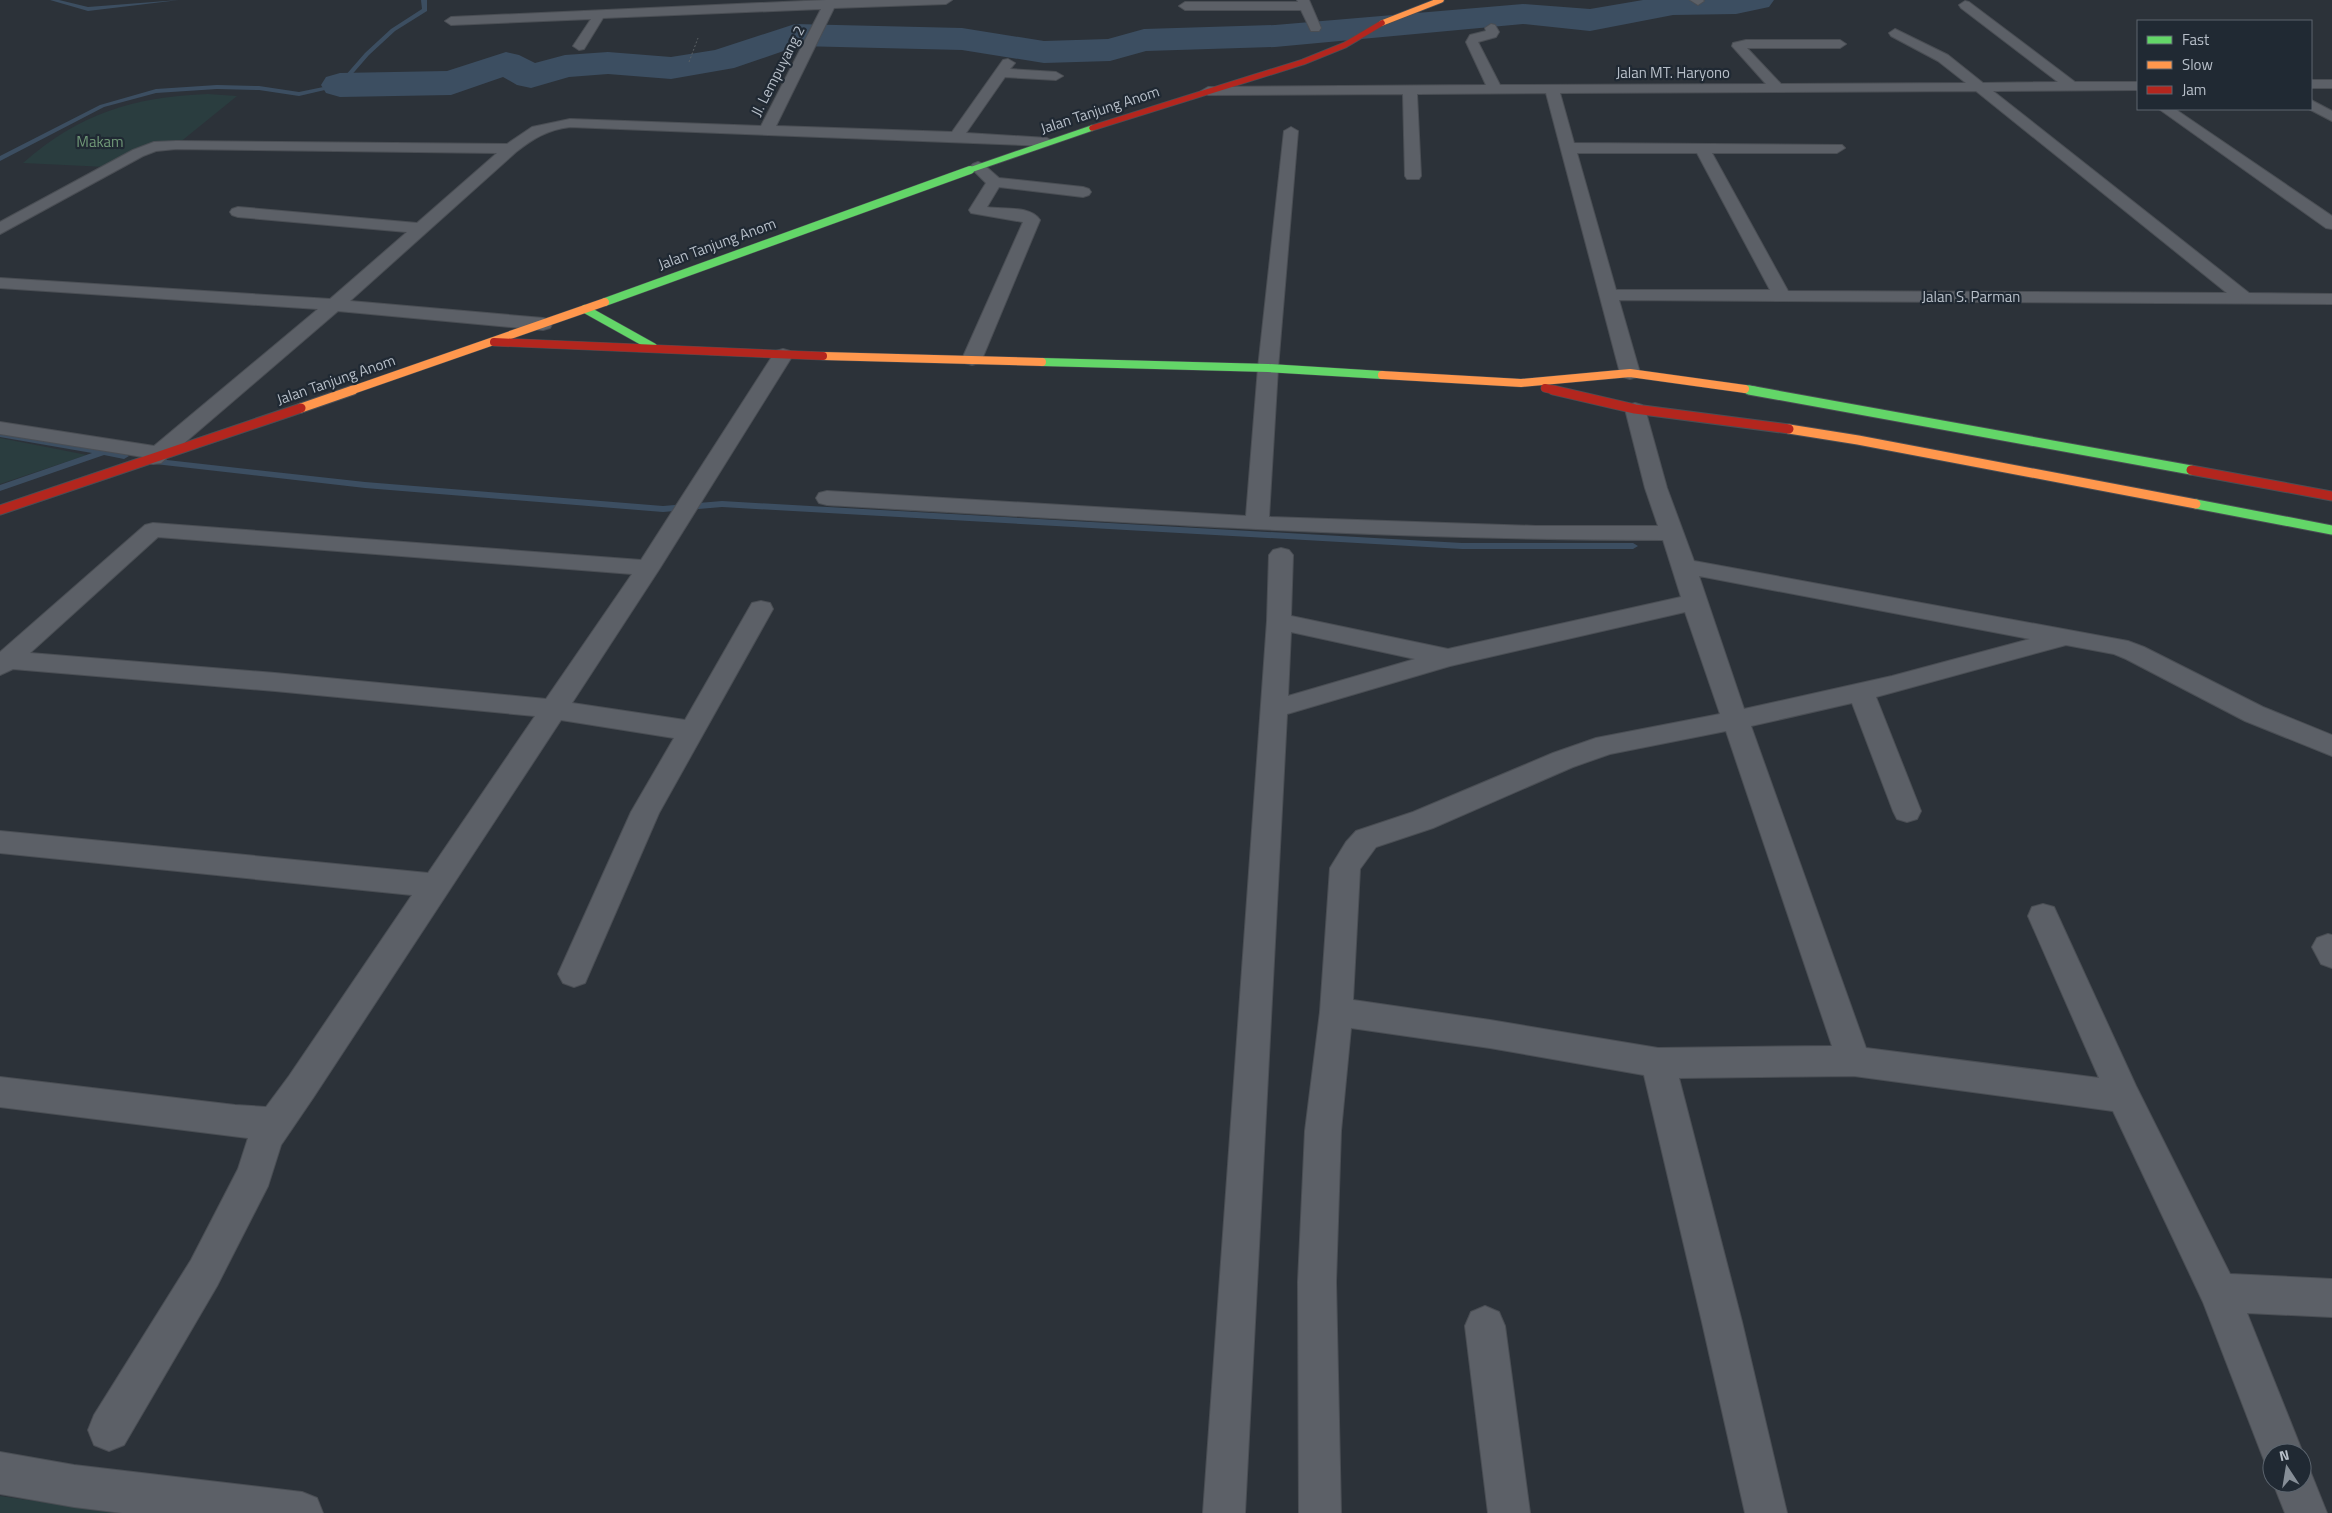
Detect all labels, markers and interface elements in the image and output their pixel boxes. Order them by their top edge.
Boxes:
legend [2137,20,2312,110]
street label: Jl. Lempuyang 2 [745,21,810,120]
text: Fast [2182,28,2210,51]
text: Slow [2182,53,2213,76]
street label: Jalan MT. Haryono [1616,61,1730,84]
text: Jam [2182,78,2206,101]
street label: Jalan Tanjung Anom [1037,79,1162,140]
park label: Makam [76,130,124,153]
street label: Jalan Tanjung Anom [655,212,779,276]
street label: Jalan S. Parman [1922,285,2020,308]
street label: Jalan Tanjung Anom [273,348,398,411]
north arrow [2262,1443,2312,1493]
text: N [2277,1444,2291,1466]

